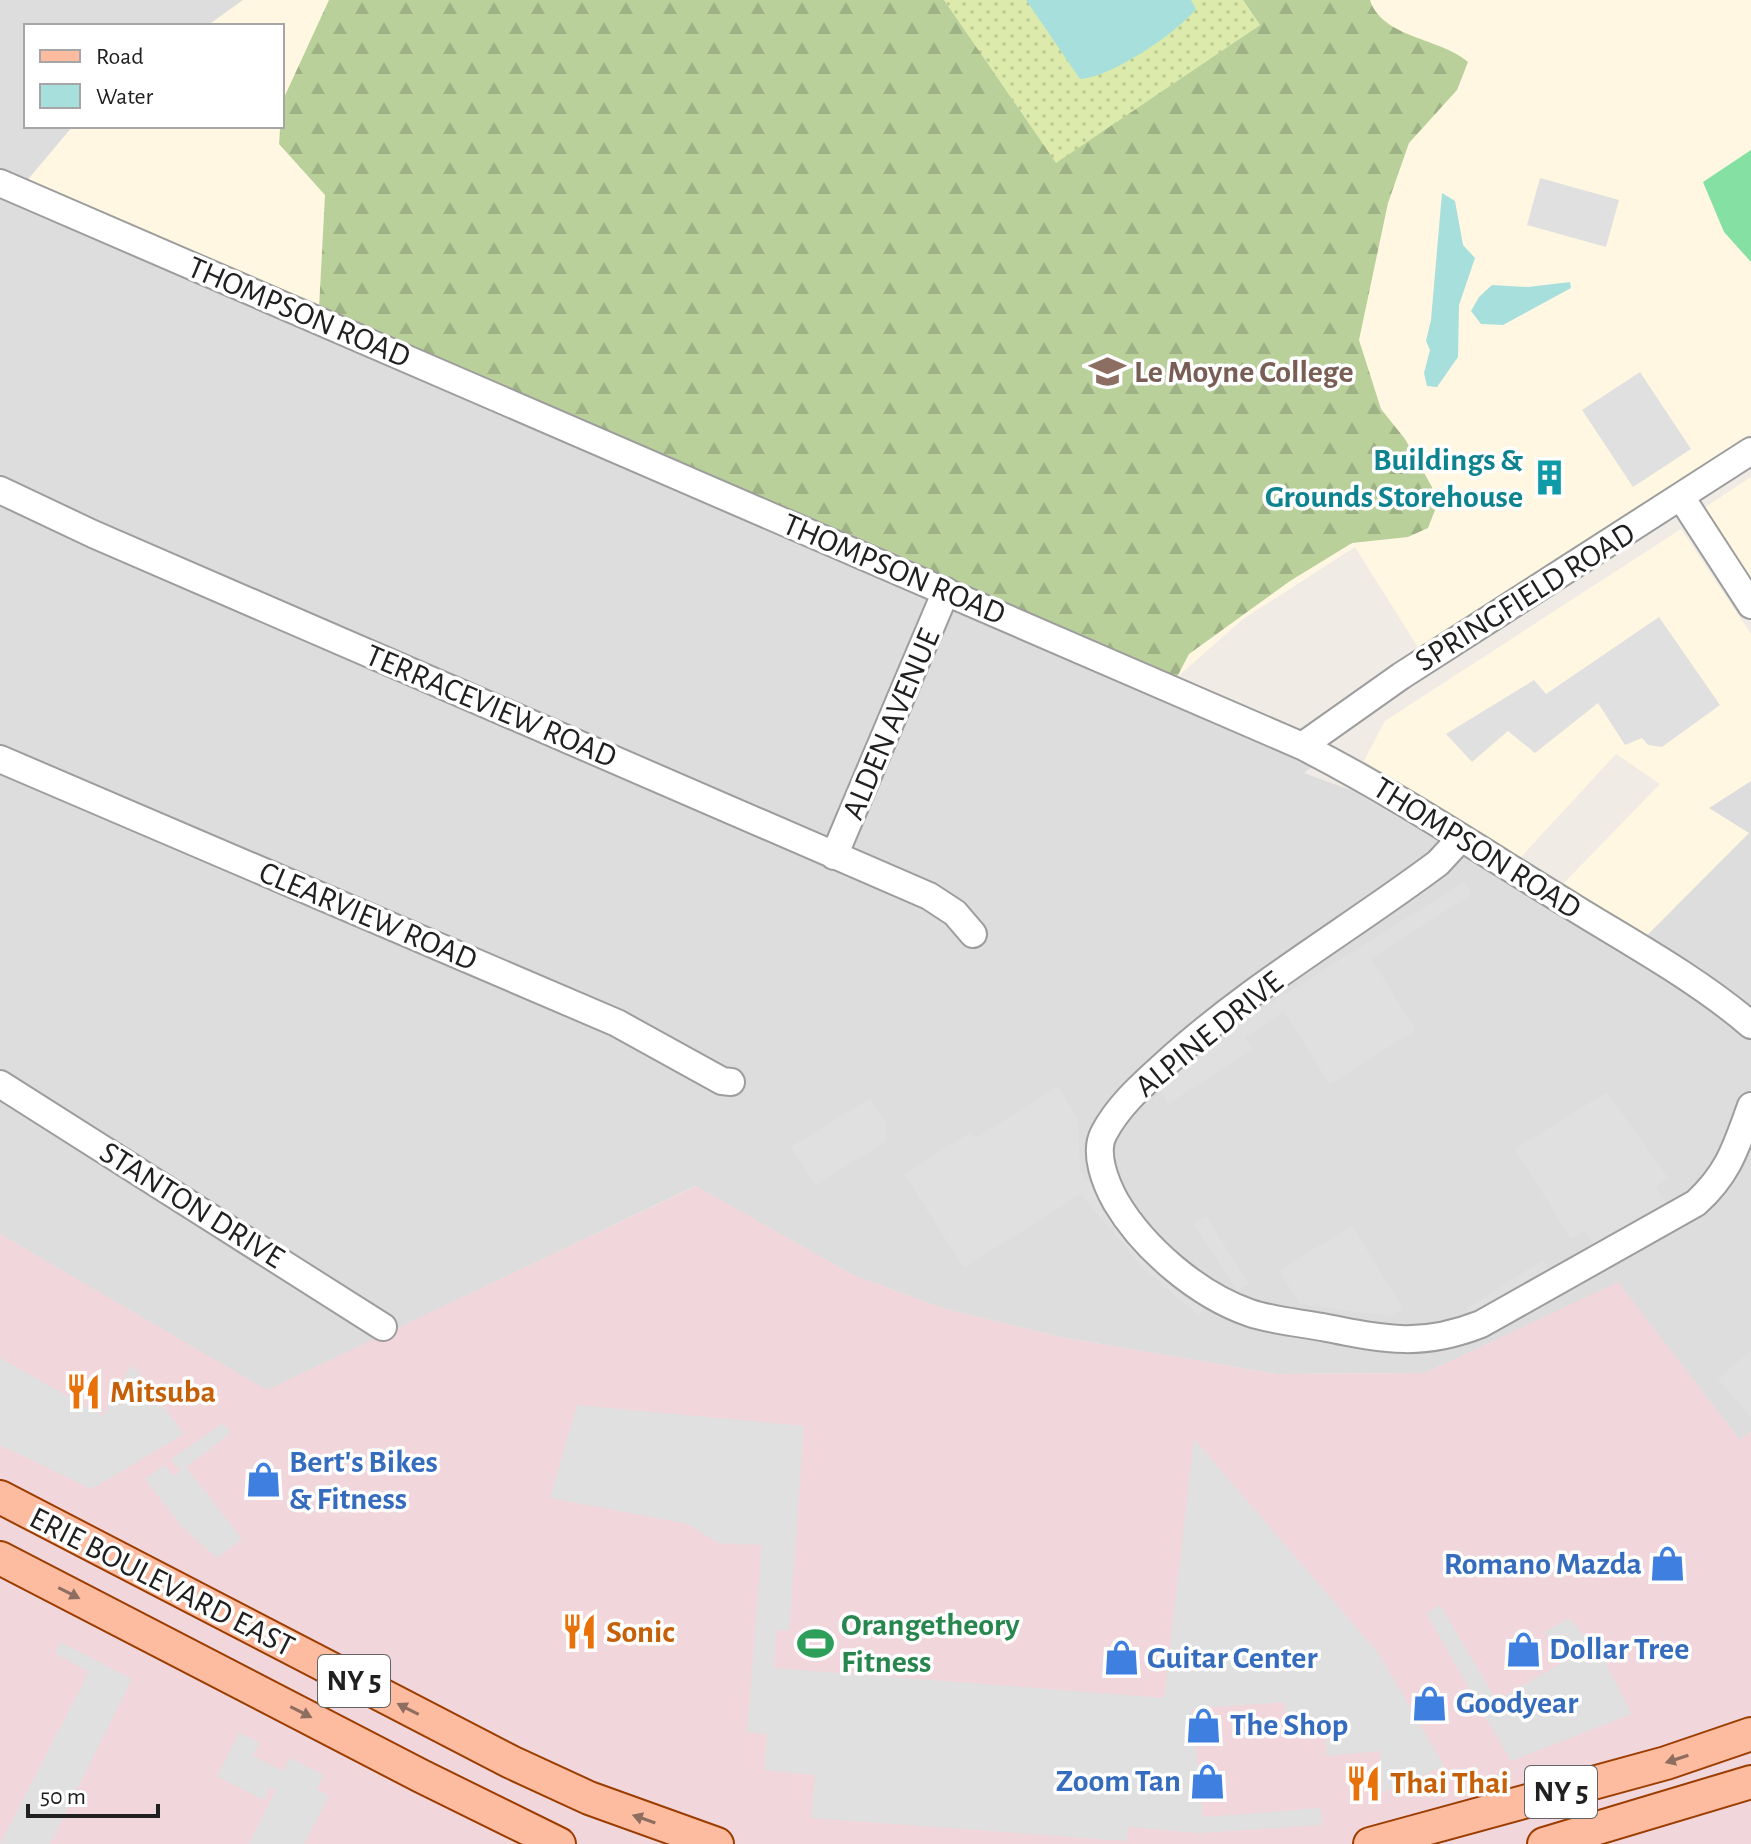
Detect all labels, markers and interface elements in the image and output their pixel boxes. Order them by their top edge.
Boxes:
legend [24,24,284,128]
text: Road [96,45,144,69]
text: Water [96,85,154,109]
street label: THOMPSON ROAD [183,251,415,373]
school or university icon: Le Moyne College [1089,353,1127,391]
place label: Le Moyne College [1134,356,1354,388]
place label: Buildings & Grounds Storehouse [1265,444,1523,513]
building icon: Buildings & Grounds Storehouse [1530,459,1568,497]
street label: THOMPSON ROAD [778,508,1010,630]
street label: SPRINGFIELD ROAD [1410,517,1640,677]
street label: ALDEN AVENUE [836,624,946,824]
street label: TERRACEVIEW ROAD [361,639,621,773]
street label: THOMPSON ROAD [1367,771,1587,925]
street label: CLEARVIEW ROAD [254,856,482,976]
street label: ALPINE DRIVE [1129,965,1289,1103]
street label: STANTON DRIVE [94,1136,290,1274]
restaurant icon: Mitsuba [65,1373,103,1411]
place label: Mitsuba [110,1376,216,1408]
place label: Bert's Bikes & Fitness [289,1446,438,1515]
shop icon: Bert's Bikes & Fitness [244,1461,282,1499]
street label: ERIE BOULEVARD EAST [24,1501,300,1663]
shop icon: Romano Mazda [1649,1545,1687,1583]
place label: Romano Mazda [1444,1548,1642,1580]
one-way arrow [58,1587,81,1600]
place label: Orangetheory Fitness [841,1609,1020,1678]
restaurant icon: Sonic [561,1613,599,1651]
place label: Sonic [606,1616,675,1648]
sports icon: Orangetheory Fitness [796,1624,834,1662]
shop icon: Dollar Tree [1504,1630,1542,1668]
place label: Dollar Tree [1549,1633,1689,1665]
shop icon: Guitar Center [1102,1639,1140,1677]
place label: Guitar Center [1147,1642,1318,1674]
road number: NY 5 [318,1655,390,1707]
shop icon: Goodyear [1411,1684,1449,1722]
place label: Goodyear [1456,1687,1578,1719]
one-way arrow [397,1703,420,1716]
one-way arrow [289,1706,312,1719]
shop icon: The Shop [1185,1706,1223,1744]
place label: The Shop [1230,1709,1348,1741]
one-way arrow [1665,1754,1689,1766]
shop icon: Zoom Tan [1188,1762,1226,1800]
restaurant icon: Thai Thai [1345,1764,1383,1802]
place label: Zoom Tan [1056,1765,1181,1797]
road number: NY 5 [1525,1766,1597,1818]
place label: Thai Thai [1390,1767,1509,1799]
scale bar [28,1768,158,1818]
text: 50 m [40,1785,86,1809]
one-way arrow [631,1812,655,1824]

